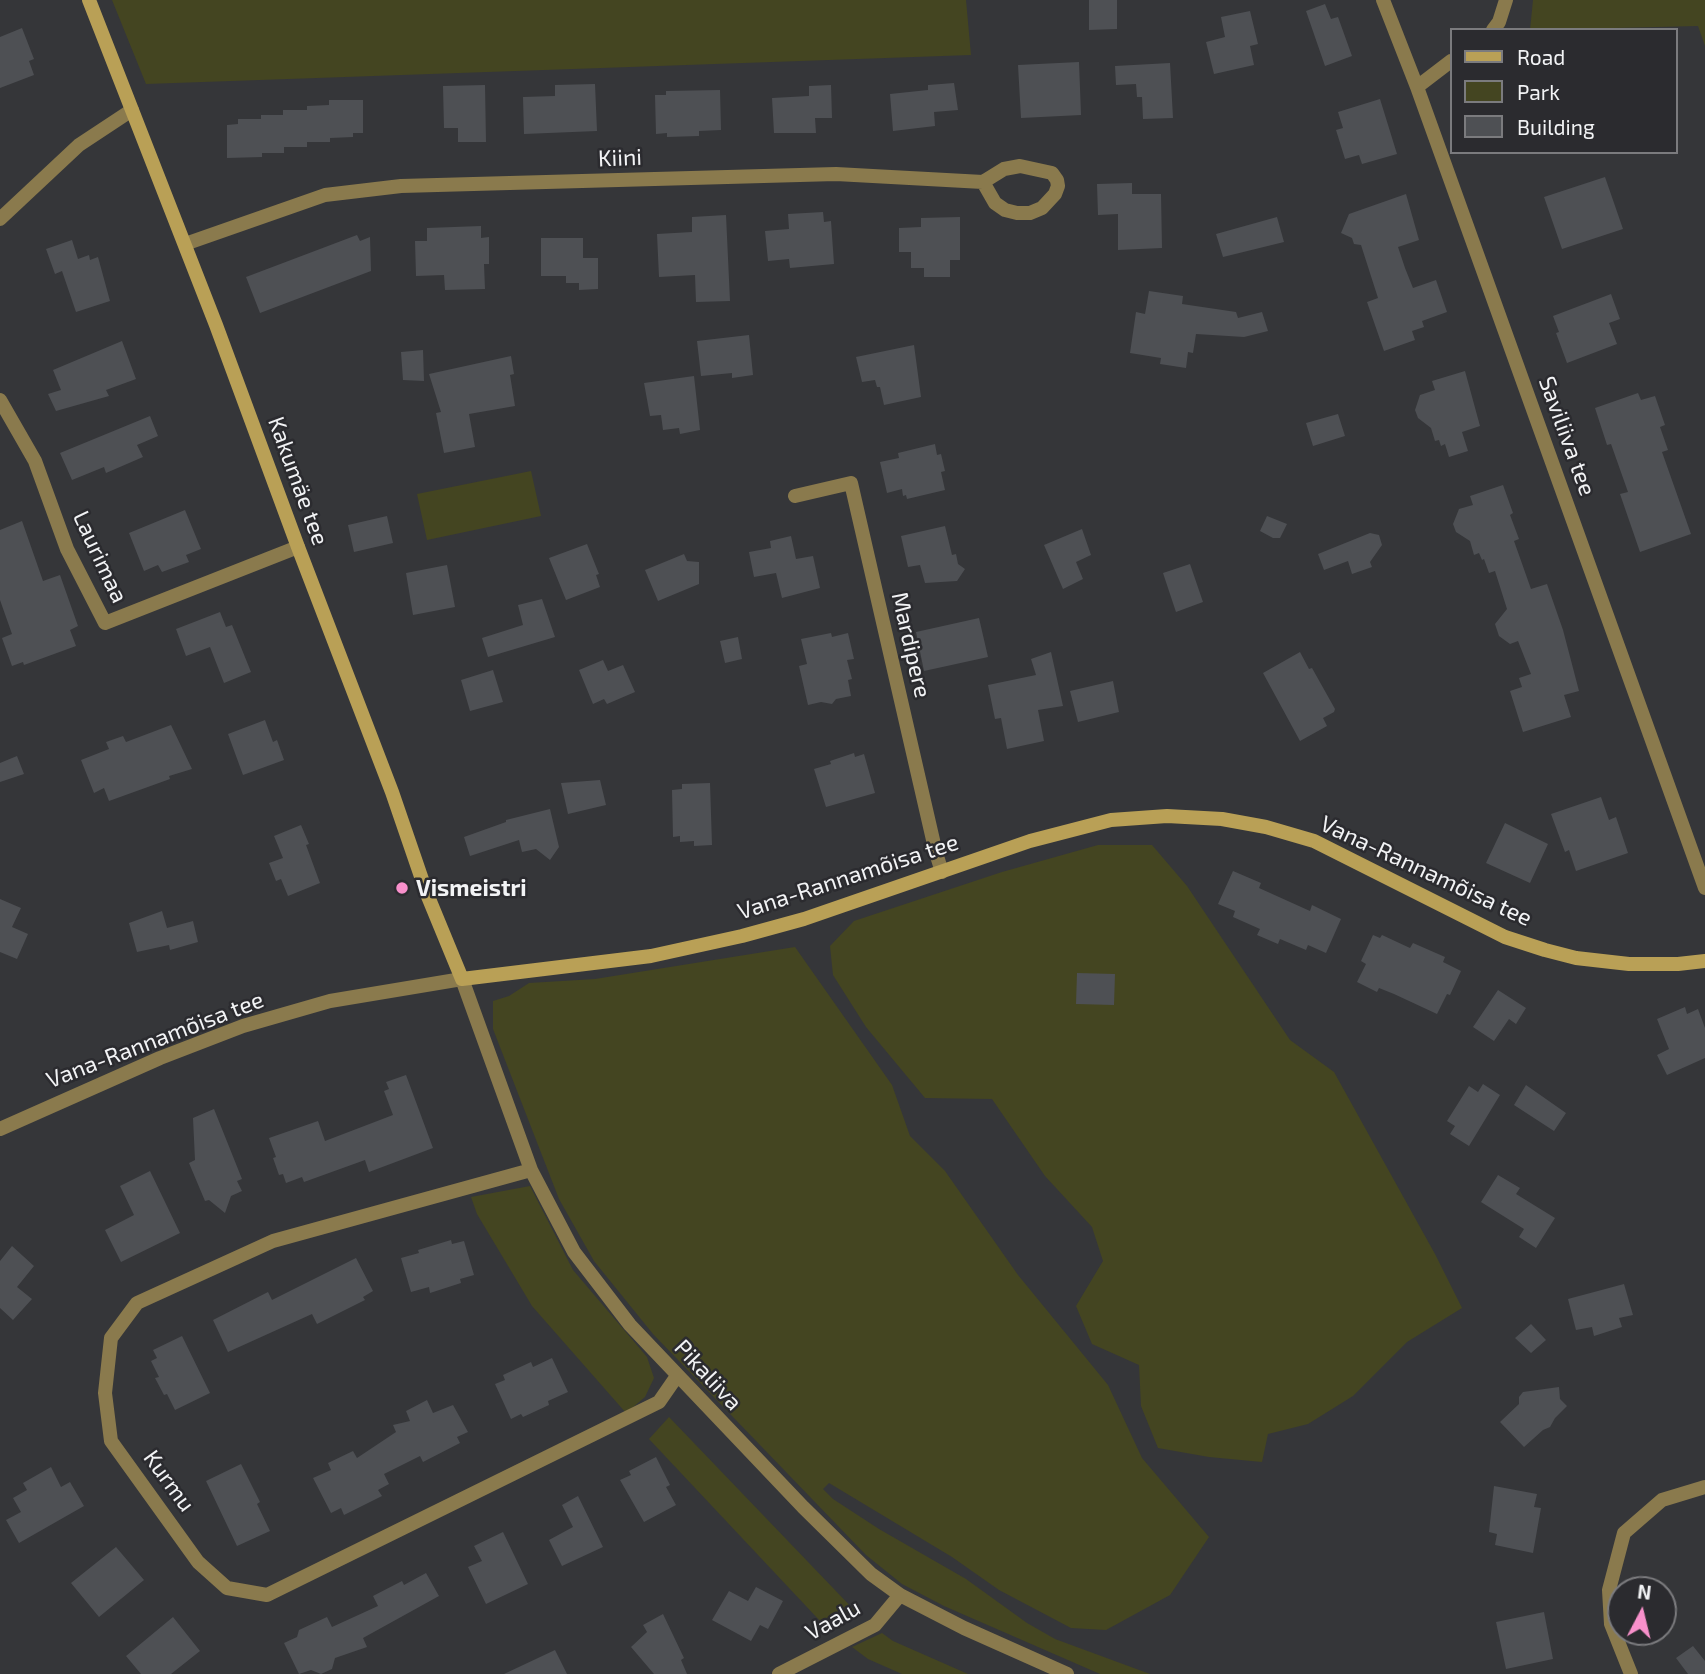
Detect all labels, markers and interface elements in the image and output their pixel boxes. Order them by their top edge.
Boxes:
legend [1450,28,1677,154]
text: Road [1517,44,1565,69]
text: Park [1517,79,1560,104]
text: Building [1517,114,1595,139]
street label: Kiini [597,143,643,173]
street label: Saviliiva tee [1533,373,1601,499]
street label: Kakumäe tee [262,413,334,549]
street label: Laurimaa [67,507,133,607]
street label: Mardipere [885,589,937,701]
street label: Vana-Rannamõisa tee [1316,810,1536,932]
street label: Vana-Rannamõisa tee [734,828,962,926]
place label: Vismeistri [416,874,527,902]
marker: Vismeistri [394,880,410,896]
street label: Vana-Rannamõisa tee [43,986,267,1094]
street label: Pikaliiva [668,1334,748,1416]
street label: Kurmu [138,1445,200,1517]
north arrow [1607,1576,1677,1646]
text: N [1636,1579,1653,1604]
street label: Vaalu [801,1594,865,1646]

